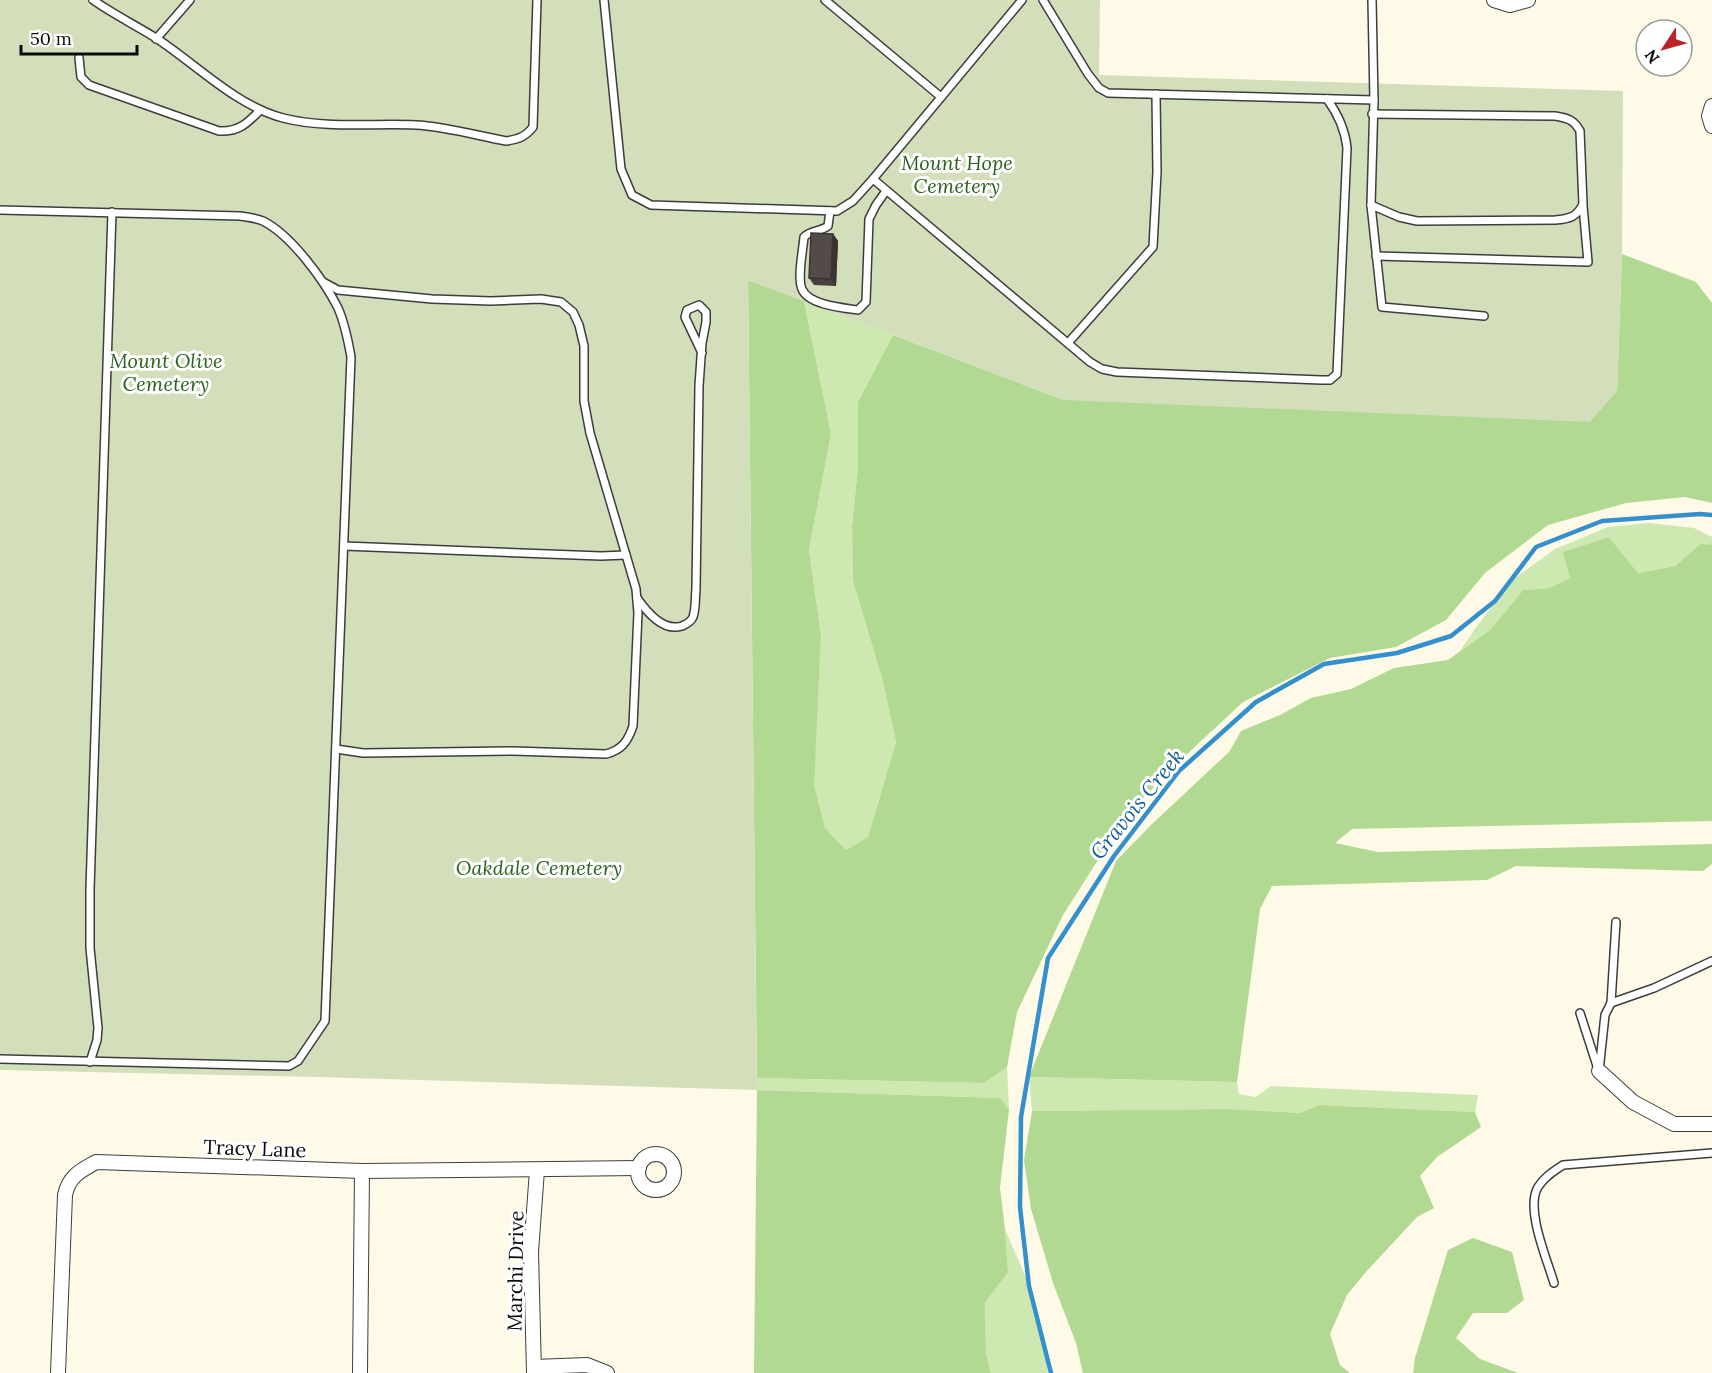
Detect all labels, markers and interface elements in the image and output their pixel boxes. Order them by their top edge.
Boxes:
scale bar [21,18,136,56]
north arrow [1634,18,1694,78]
text: 50 m [30,27,72,50]
text: N [1640,46,1664,68]
park label: Mount Hope Cemetery [901,150,1013,198]
park label: Mount Olive Cemetery [109,348,223,396]
water label: Gravois Creek [1084,743,1190,865]
park label: Oakdale Cemetery [456,855,622,880]
street label: Tracy Lane [203,1134,307,1162]
street label: Marchi Drive [501,1210,529,1332]

